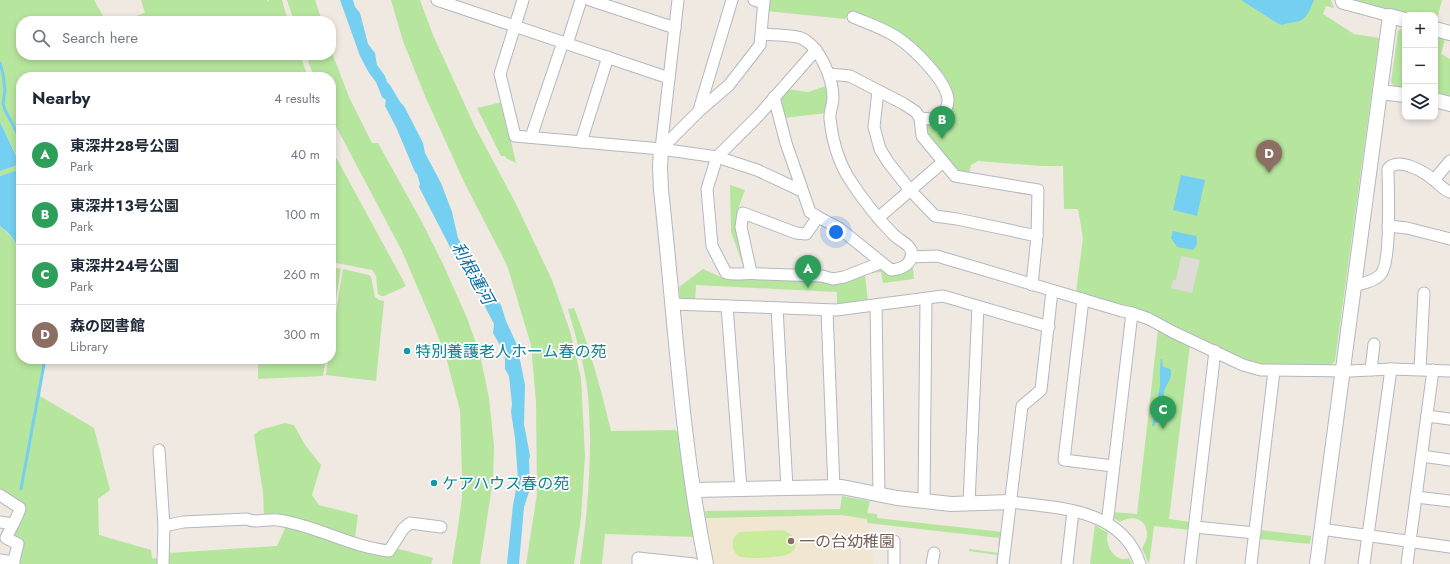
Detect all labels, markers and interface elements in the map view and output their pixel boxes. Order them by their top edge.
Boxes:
map controls [1402,12,1438,120]
button: + [1402,12,1438,48]
search box [16,16,336,60]
icon: search [30,27,52,49]
text: Search here [62,27,138,49]
button: − [1402,48,1438,84]
button: layers [1402,84,1438,120]
text: Nearby [32,86,90,110]
text: 4 results [274,89,320,108]
pin: B [929,106,955,139]
text: 東深井28号公園 [70,135,179,157]
pin: D [1256,140,1282,173]
text: A [40,145,50,164]
text: 40 m [291,145,320,164]
text: Park [70,157,93,176]
text: 東深井１３号公園 [70,195,179,217]
text: B [41,205,49,224]
text: 100 m [285,205,320,224]
text: Park [70,217,93,236]
your location [826,222,846,242]
water label: 利根運河 [446,237,501,311]
text: 東深井２４号公園 [70,255,179,277]
pin: A [795,255,821,288]
text: C [40,265,50,284]
text: 260 m [283,265,320,284]
text: Park [70,277,93,296]
text: 森の図書館 [70,315,145,337]
text: D [40,325,50,344]
text: 300 m [283,325,320,344]
text: Library [70,337,108,356]
place label: 特別養護老人ホーム春の苑 [415,340,607,363]
marker: 特別養護老人ホーム春の苑 [402,346,412,356]
pin: C [1150,396,1176,429]
place label: ケアハウス春の苑 [442,472,569,495]
marker: ケアハウス春の苑 [429,478,439,488]
place label: 一の台幼稚園 [799,530,895,553]
marker: 一の台幼稚園 [786,536,796,546]

